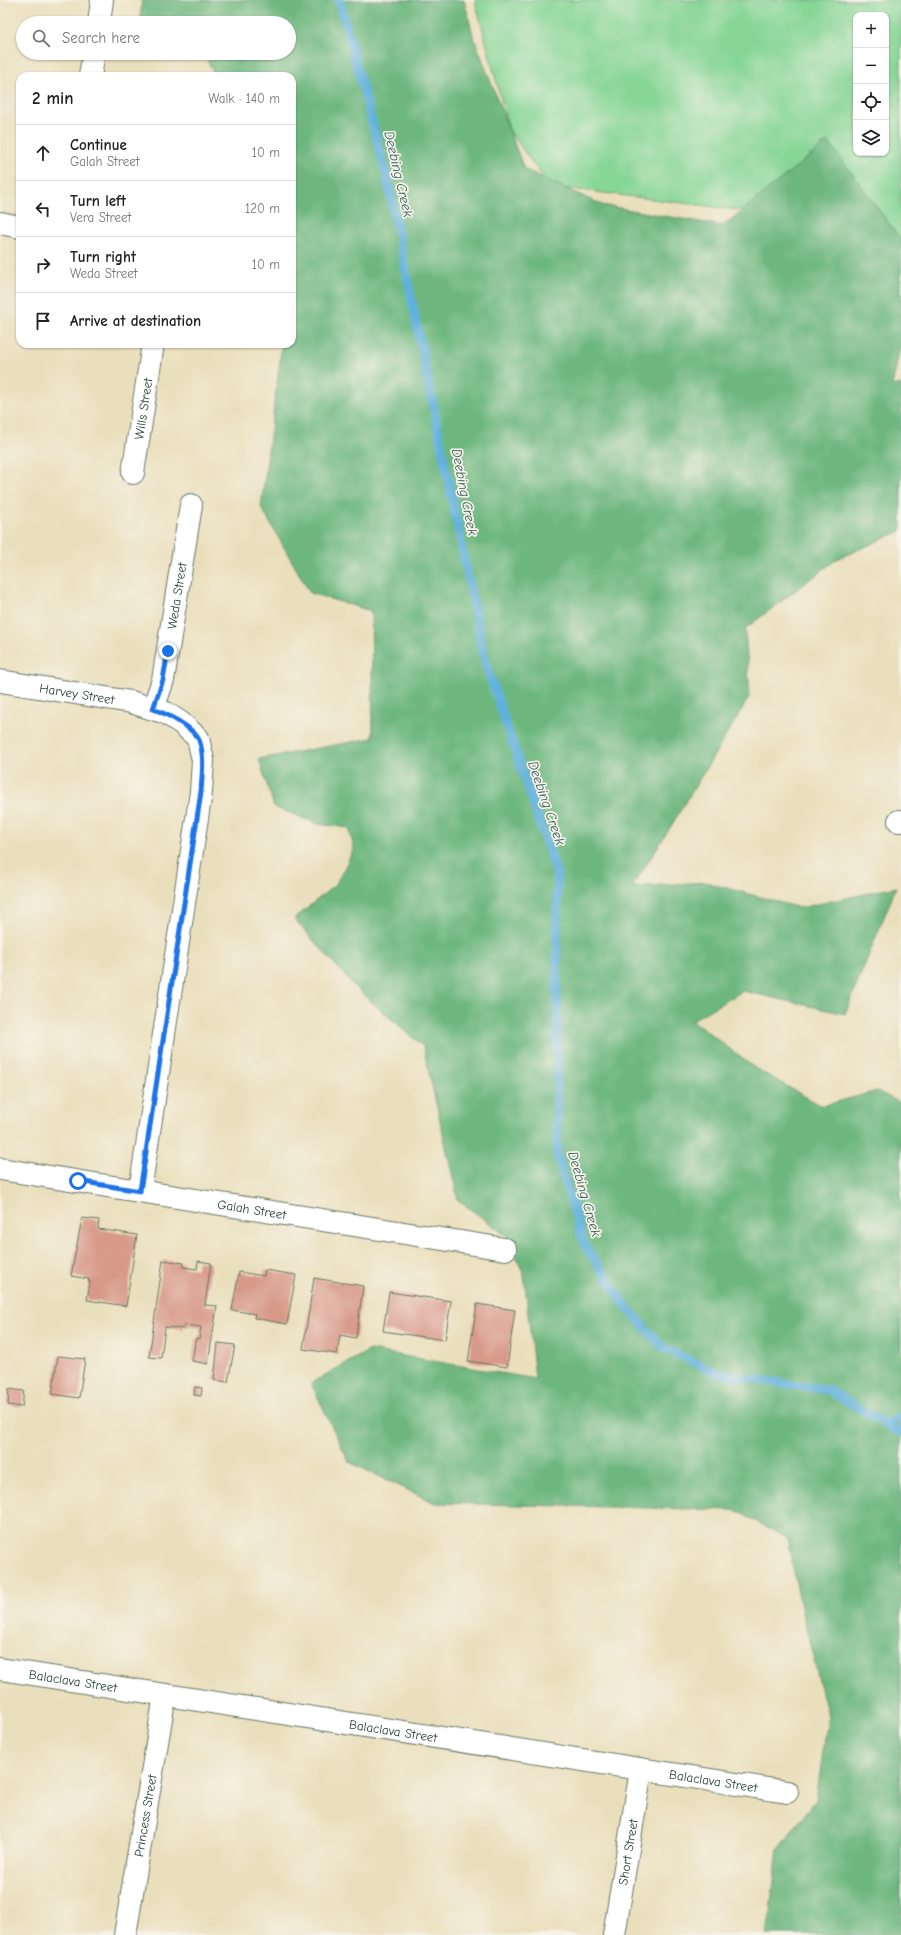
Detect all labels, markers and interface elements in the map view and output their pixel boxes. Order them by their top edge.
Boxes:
map controls [853,12,889,156]
button: + [853,12,889,48]
search box [16,16,296,60]
icon: search [30,27,52,49]
text: Search here [62,29,140,47]
button: − [853,48,889,84]
button: locate [853,84,889,120]
text: 2 min [32,89,73,108]
text: Walk · 140 m [208,91,280,106]
button: layers [853,120,889,156]
water label: Deebing Creek [380,129,417,219]
text: Continue [70,136,127,154]
icon: ahead [32,142,54,164]
text: 10 m [252,145,280,160]
text: Galah Street [70,154,139,169]
text: Turn left [70,192,126,210]
icon: left [32,198,54,220]
text: 120 m [245,201,280,216]
text: Vera Street [70,210,131,225]
text: Turn right [70,248,136,266]
icon: right [32,254,54,276]
text: 10 m [252,257,280,272]
text: Weda Street [70,266,137,281]
icon: arrive [32,310,54,332]
text: Arrive at destination [70,312,201,330]
street label: Wills Street [131,376,156,441]
water label: Deebing Creek [448,447,481,537]
street label: Weda Street [164,560,190,630]
route end [159,642,177,660]
street label: Harvey Street [38,680,117,707]
water label: Deebing Creek [524,759,569,848]
water label: Deebing Creek [564,1150,605,1239]
route start [69,1172,87,1190]
street label: Galah Street [216,1197,289,1222]
street label: Balaclava Street [28,1667,119,1695]
street label: Balaclava Street [348,1717,440,1745]
street label: Balaclava Street [668,1767,760,1795]
street label: Princess Street [131,1772,160,1858]
street label: Short Street [615,1817,641,1886]

